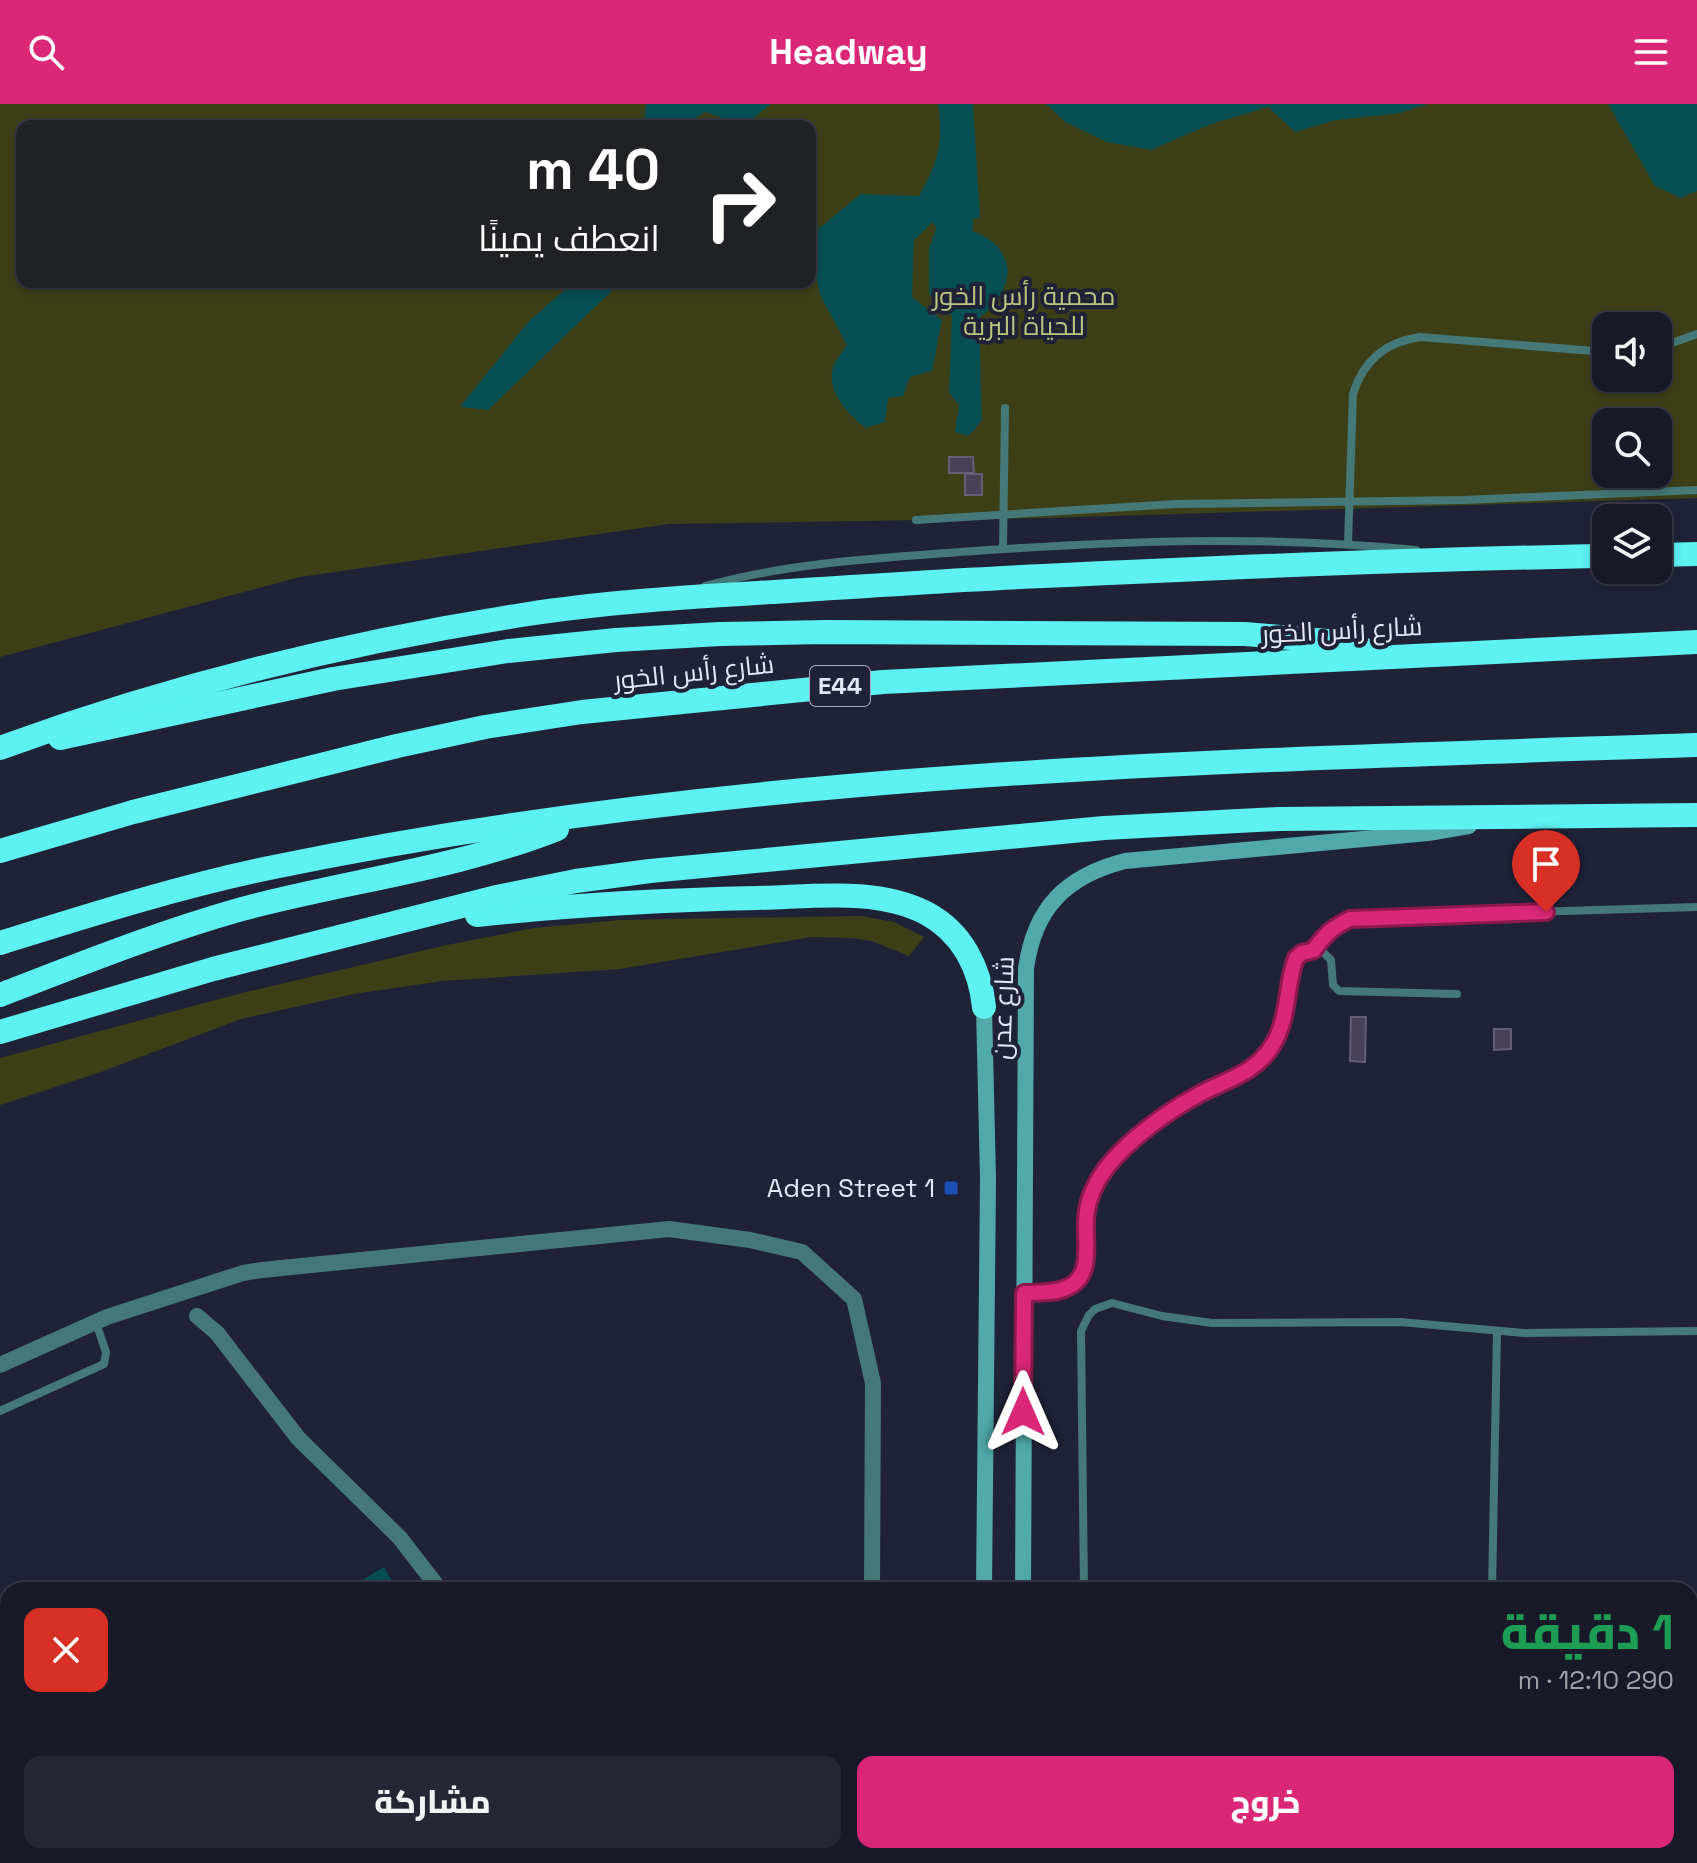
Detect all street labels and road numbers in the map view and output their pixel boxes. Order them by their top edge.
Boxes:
street label: شارع رأس الخور [1259,609,1423,651]
street label: شارع رأس الخور [610,647,776,698]
road number: E44 [810,666,870,706]
street label: شارع عدن [984,956,1022,1060]

